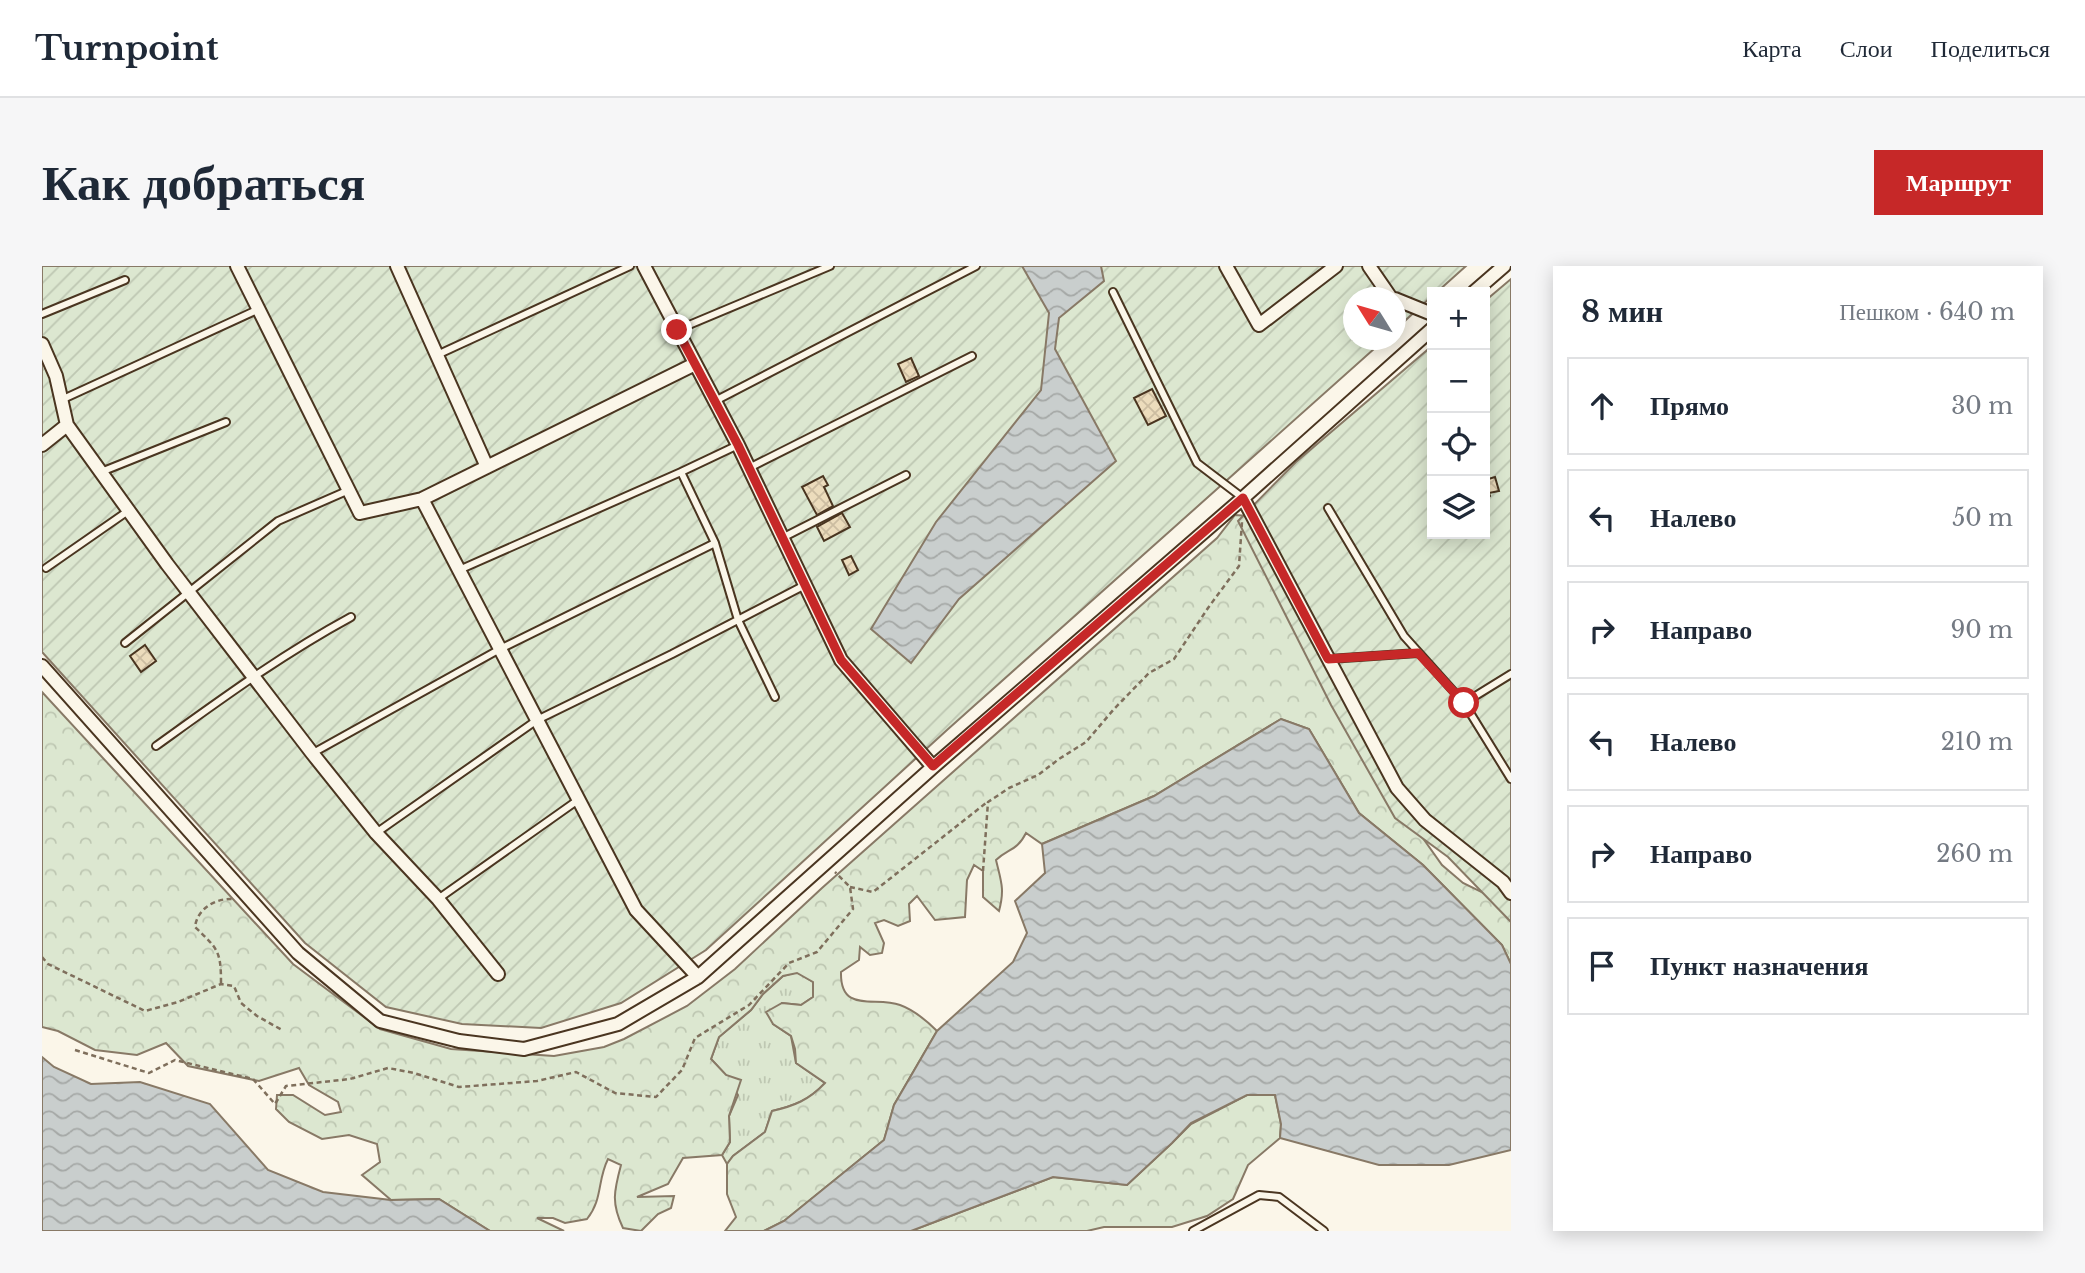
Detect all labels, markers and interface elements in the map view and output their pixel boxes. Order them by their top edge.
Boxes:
text: Turnpoint [35,28,219,69]
text: Карта [1742,34,1802,63]
text: Слои [1840,34,1893,63]
text: Поделиться [1931,34,2050,63]
button: Маршрут [1874,150,2043,215]
text: Как добраться [42,152,365,213]
north arrow [1343,287,1406,350]
map controls [1427,287,1490,539]
button: + [1427,287,1490,350]
text: 8 мин [1581,293,1663,330]
text: Пешком · 640 m [1839,298,2015,326]
route end [661,314,692,345]
button: − [1427,350,1490,413]
icon: ahead [1583,387,1621,425]
text: Прямо [1650,390,1729,422]
text: 30 m [1951,392,2013,420]
button: locate [1427,413,1490,476]
button: layers [1427,476,1490,539]
icon: left [1583,499,1621,537]
text: Налево [1650,502,1736,534]
text: 50 m [1952,504,2013,532]
icon: right [1583,611,1621,649]
text: Направо [1650,614,1752,646]
text: 90 m [1951,616,2013,644]
route start [1448,687,1479,718]
icon: left [1583,723,1621,761]
text: Налево [1650,726,1736,758]
text: 210 m [1941,728,2013,756]
icon: right [1583,835,1621,873]
text: Направо [1650,838,1752,870]
text: 260 m [1936,840,2013,868]
icon: arrive [1583,947,1621,985]
text: Пункт назначения [1650,950,1868,982]

